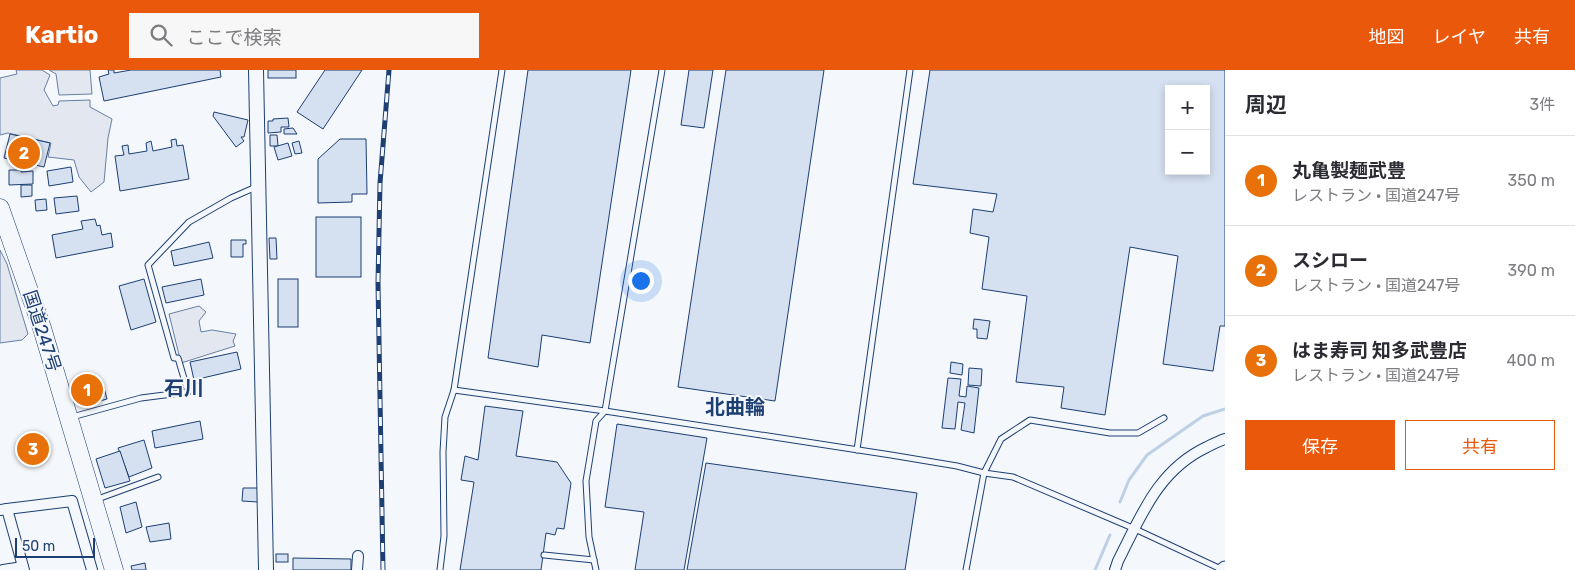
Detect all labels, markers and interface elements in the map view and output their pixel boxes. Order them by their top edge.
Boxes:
search box [129,13,479,58]
text: Kartio [25,21,99,49]
icon: search [147,21,175,49]
text: ここで検索 [187,26,282,49]
text: 地図 [1369,26,1405,48]
text: レイヤ [1433,26,1486,48]
text: 共有 [1514,26,1550,48]
map controls [1165,85,1210,175]
button: + [1165,85,1210,130]
text: 周辺 [1245,92,1287,117]
text: 3件 [1529,95,1555,114]
button: − [1165,130,1210,175]
pin: 2 [8,134,40,172]
text: 丸亀製麺武豊 [1292,159,1406,182]
text: 1 [1257,171,1265,190]
text: 350 m [1508,171,1555,190]
text: レストラン · 国道247号 [1292,186,1460,205]
text: スシロー [1292,249,1368,272]
text: 2 [1256,261,1266,280]
text: 390 m [1508,261,1555,280]
your location [628,268,654,294]
text: レストラン · 国道247号 [1292,276,1460,295]
street label: 国道247号 [18,287,66,375]
text: はま寿司 知多武豊店 [1292,339,1467,362]
text: 3 [1256,351,1266,370]
text: 400 m [1507,351,1555,370]
text: レストラン · 国道247号 [1292,366,1460,385]
pin: 1 [71,371,103,409]
district label: 石川 [164,376,204,400]
district label: 北曲輪 [705,395,765,419]
button: 保存 [1245,420,1395,470]
button: 共有 [1405,420,1555,470]
pin: 3 [17,430,49,468]
scale bar [15,535,95,558]
text: 50 m [22,538,55,555]

